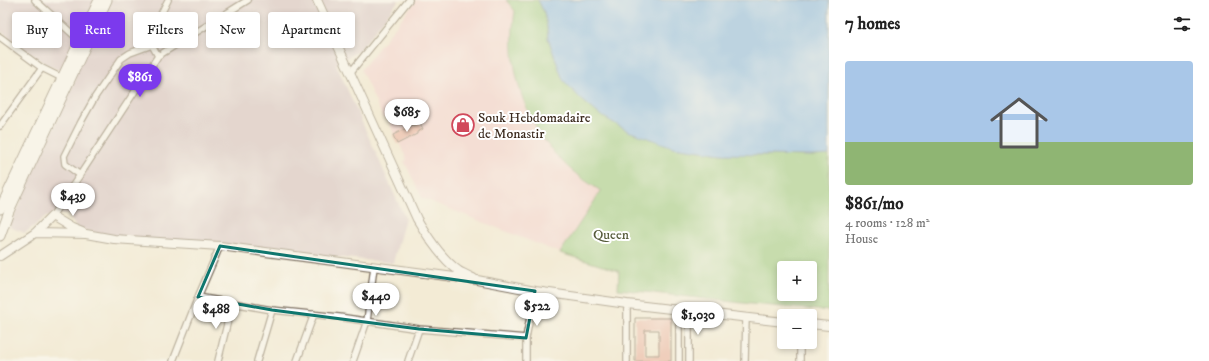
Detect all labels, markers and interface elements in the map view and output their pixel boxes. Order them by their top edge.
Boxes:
chip: Buy [12,12,62,48]
chip: Rent [70,12,125,48]
chip: Filters [133,12,198,48]
chip: New [206,12,260,48]
chip: Apartment [268,12,355,48]
text: 7 homes [845,13,900,35]
icon: filters [1171,13,1193,35]
pin: $861 [116,64,164,98]
text: $861 [127,69,153,85]
icon: home [983,87,1055,159]
pin: $685 [383,99,431,133]
text: $685 [394,104,420,120]
place label: Souk Hebdomadaire de Monastir [478,109,591,143]
shop icon: Souk Hebdomadaire de Monastir [450,112,476,138]
pin: $439 [49,183,97,217]
text: $439 [60,188,86,204]
text: $861/mo [845,193,903,215]
text: 4 rooms · 128 m² [845,215,930,231]
park label: Queen [593,226,630,244]
text: House [845,231,878,247]
map controls [777,261,817,349]
button: + [777,261,817,301]
pin: $440 [352,283,400,317]
text: $440 [361,288,391,304]
pin: $522 [513,293,561,327]
pin: $488 [192,296,240,330]
text: $522 [524,298,550,314]
text: $488 [202,301,230,317]
pin: $1,030 [665,302,731,336]
text: $1,030 [681,307,715,323]
button: − [777,309,817,349]

